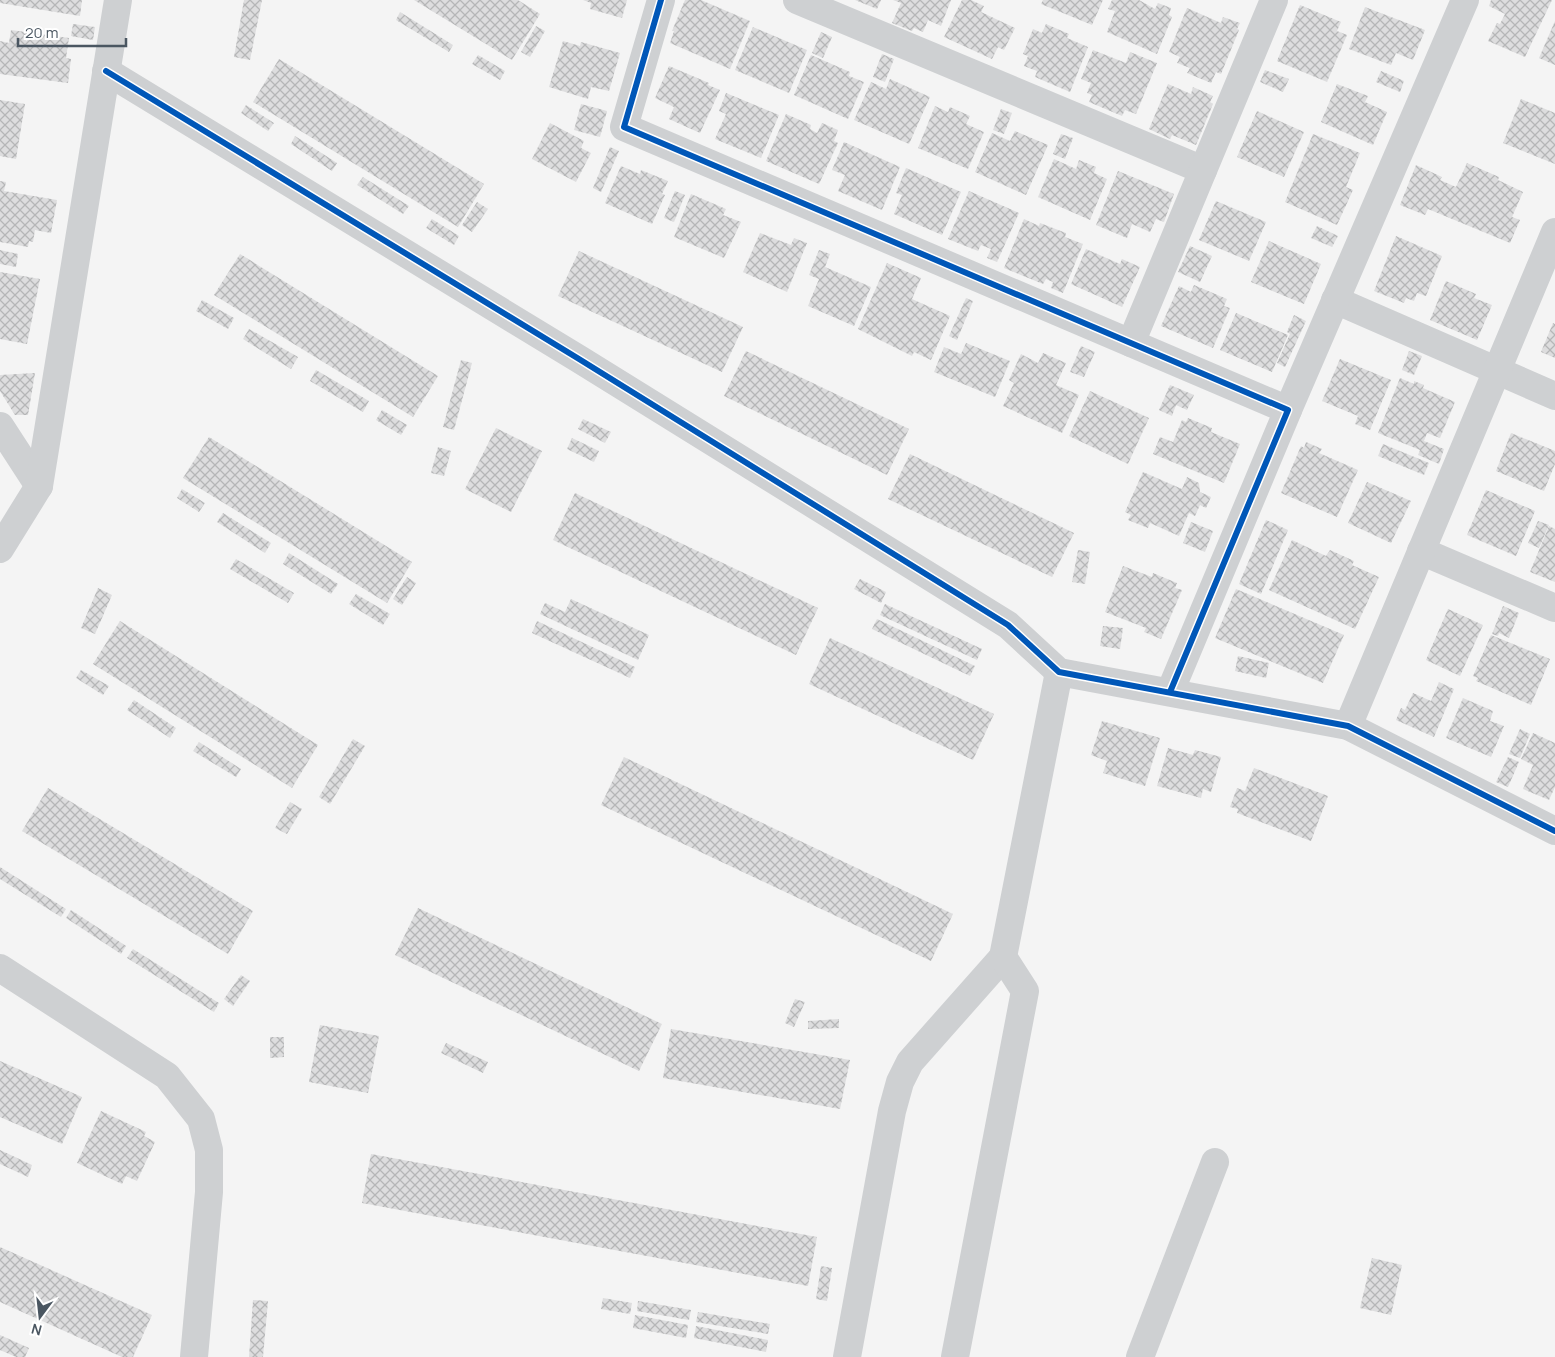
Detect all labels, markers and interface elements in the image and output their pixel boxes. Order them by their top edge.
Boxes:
scale bar [18,15,125,47]
text: 20 m [25,22,58,43]
north arrow [15,1292,65,1342]
text: N [29,1320,44,1341]

